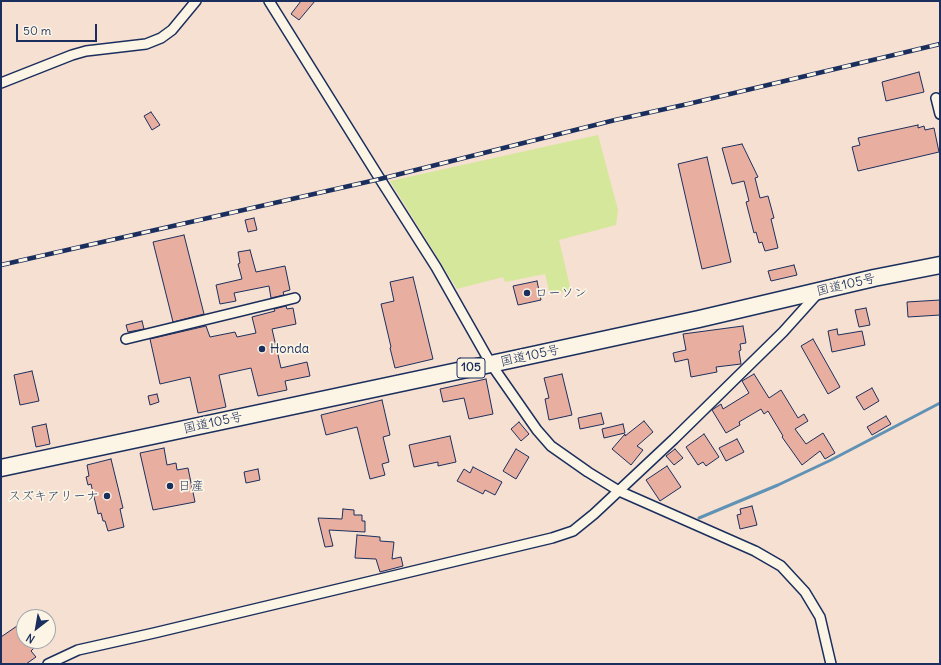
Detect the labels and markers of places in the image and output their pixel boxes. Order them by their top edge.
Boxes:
place label: ローソン [535,285,587,301]
marker: ローソン [522,288,532,298]
place label: Honda [270,341,309,357]
marker: Honda [257,344,267,354]
place label: 日産 [178,478,204,494]
marker: 日産 [165,481,175,491]
place label: スズキアリーナ [8,488,99,504]
marker: スズキアリーナ [102,491,112,501]

